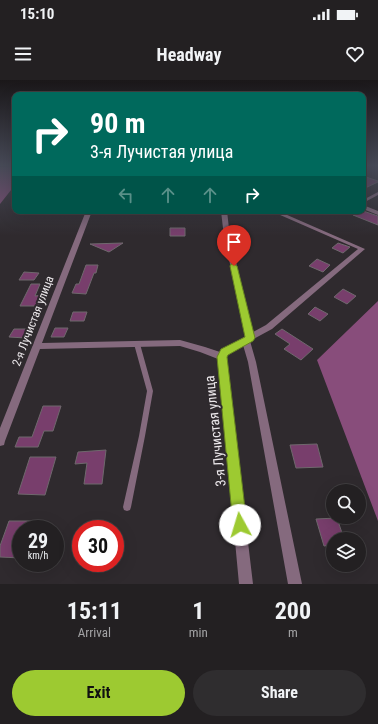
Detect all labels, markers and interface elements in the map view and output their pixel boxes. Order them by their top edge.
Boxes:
text: 15:10 [20,5,54,23]
icon: menu [12,43,34,65]
icon: heart [344,43,366,65]
text: Headway [157,44,221,65]
text: 90 m [90,107,146,140]
icon: right [24,108,76,160]
text: 3-я Лучистая улица [90,141,233,162]
icon: left [115,184,137,206]
icon: ahead [157,184,179,206]
icon: ahead [199,184,221,206]
icon: right [241,184,263,206]
pin [217,225,251,266]
icon: arrive [223,231,245,253]
street label: 2-я Лучистая улица [9,274,57,368]
street label: 3-я Лучистая улица [201,375,229,487]
map controls [326,484,366,572]
button: search [326,484,366,524]
position arrow [219,504,261,546]
speed limit sign: 30 [72,520,124,572]
text: 29 [28,529,48,553]
button: layers [326,532,366,572]
text: km/h [28,550,48,561]
text: 15:11 [67,597,122,625]
text: 1 [192,597,204,625]
text: 200 [275,597,311,625]
text: Arrival [78,625,111,640]
text: min [189,625,208,640]
text: m [288,625,298,640]
button: Exit [12,670,185,716]
button: Share [193,670,366,716]

